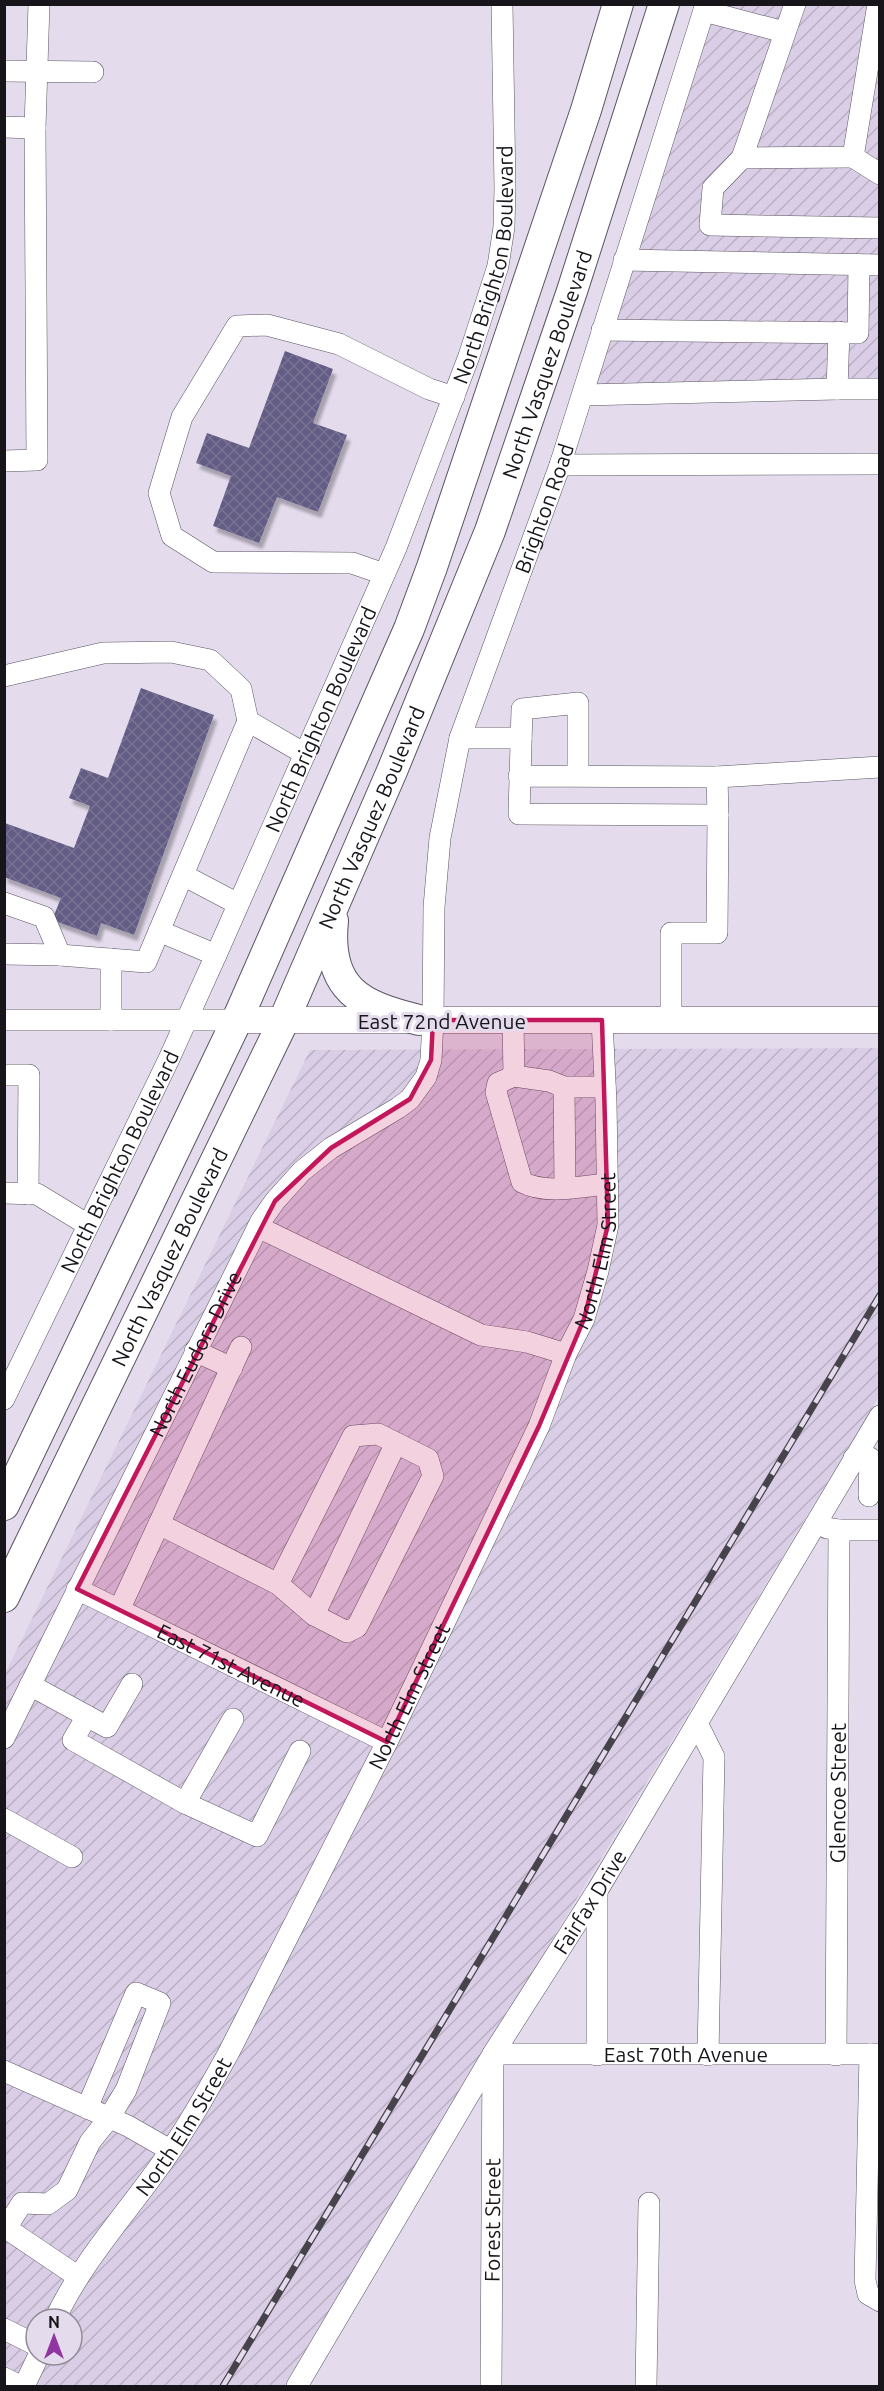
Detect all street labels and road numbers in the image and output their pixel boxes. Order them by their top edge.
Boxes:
street label: North Brighton Boulevard [448,145,517,387]
street label: North Vasquez Boulevard [497,247,596,482]
street label: Brighton Road [509,440,578,576]
street label: North Brighton Boulevard [260,603,381,836]
street label: North Vasquez Boulevard [313,703,429,932]
street label: East 72nd Avenue [358,1009,526,1033]
street label: North Brighton Boulevard [55,1047,183,1277]
street label: North Vasquez Boulevard [106,1144,232,1370]
street label: North Elm Street [569,1172,621,1333]
street label: North Eudora Drive [144,1267,246,1441]
street label: East 71st Avenue [154,1619,309,1712]
street label: North Elm Street [363,1619,454,1773]
street label: Glencoe Street [825,1723,850,1863]
street label: Fairfax Drive [548,1845,631,1958]
street label: East 70th Avenue [604,2042,768,2066]
street label: North Elm Street [130,2053,236,2200]
street label: Forest Street [480,2158,504,2282]

